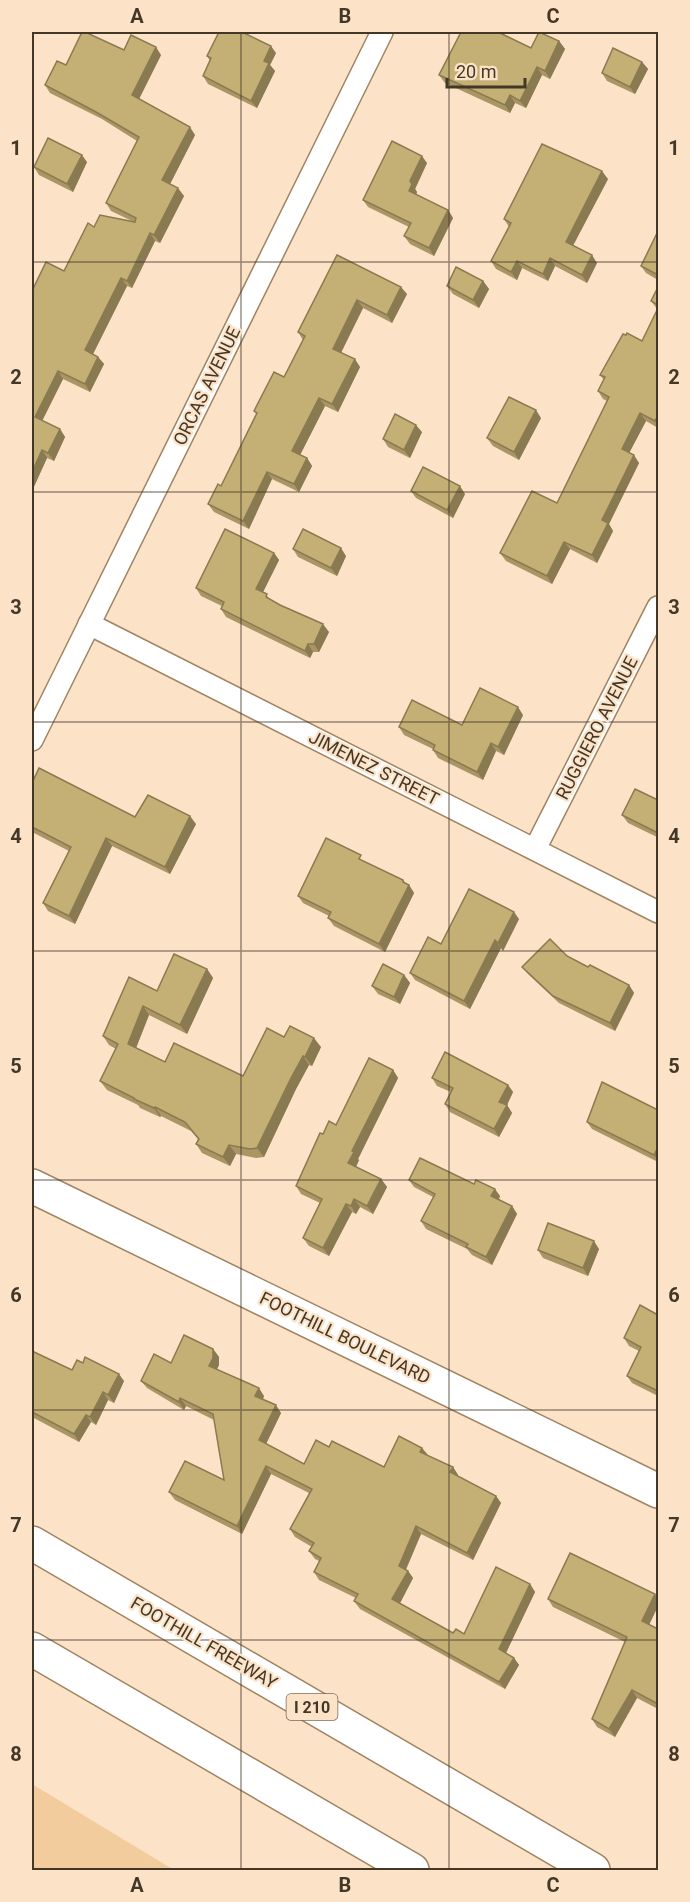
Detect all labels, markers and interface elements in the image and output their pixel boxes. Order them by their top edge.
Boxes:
text: A [130,4,144,28]
text: B [339,4,351,28]
text: C [546,4,560,28]
scale bar [447,51,525,89]
text: 20 m [456,61,496,82]
text: 1 [10,136,22,160]
text: 1 [668,136,680,160]
street label: ORCAS AVENUE [169,323,244,449]
text: 2 [10,365,22,389]
text: 2 [668,365,680,389]
text: 3 [10,595,22,619]
text: 3 [668,595,680,619]
street label: RUGGIERO AVENUE [551,653,642,803]
street label: JIMENEZ STREET [306,726,443,809]
text: 4 [10,824,22,848]
text: 4 [668,824,680,848]
text: 5 [10,1054,22,1078]
text: 5 [668,1054,680,1078]
text: 6 [10,1283,22,1307]
text: 6 [668,1283,680,1307]
street label: FOOTHILL BOULEVARD [256,1287,434,1388]
text: 7 [10,1513,22,1537]
text: 7 [668,1513,680,1537]
street label: FOOTHILL FREEWAY [127,1592,281,1693]
road number: I 210 [286,1694,338,1720]
text: 8 [10,1742,22,1766]
text: 8 [668,1742,680,1766]
text: A [130,1873,144,1897]
text: B [339,1873,351,1897]
text: C [546,1873,560,1897]

